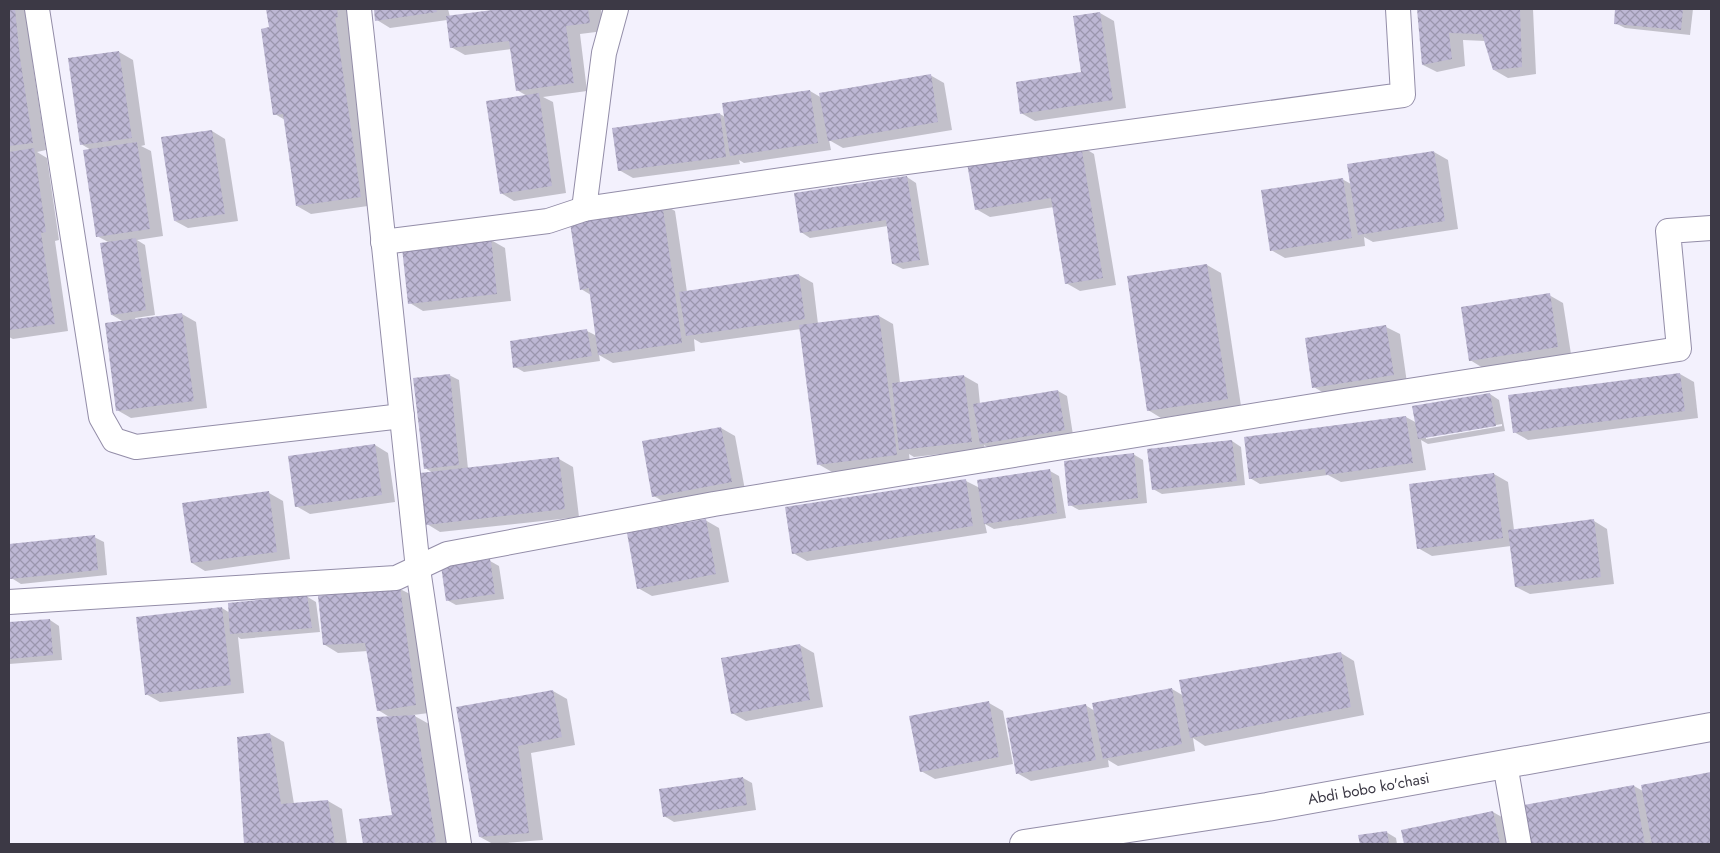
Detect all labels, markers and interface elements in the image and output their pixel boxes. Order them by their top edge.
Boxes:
street label: Abdi bobo ko'chasi [1306,767,1431,810]

